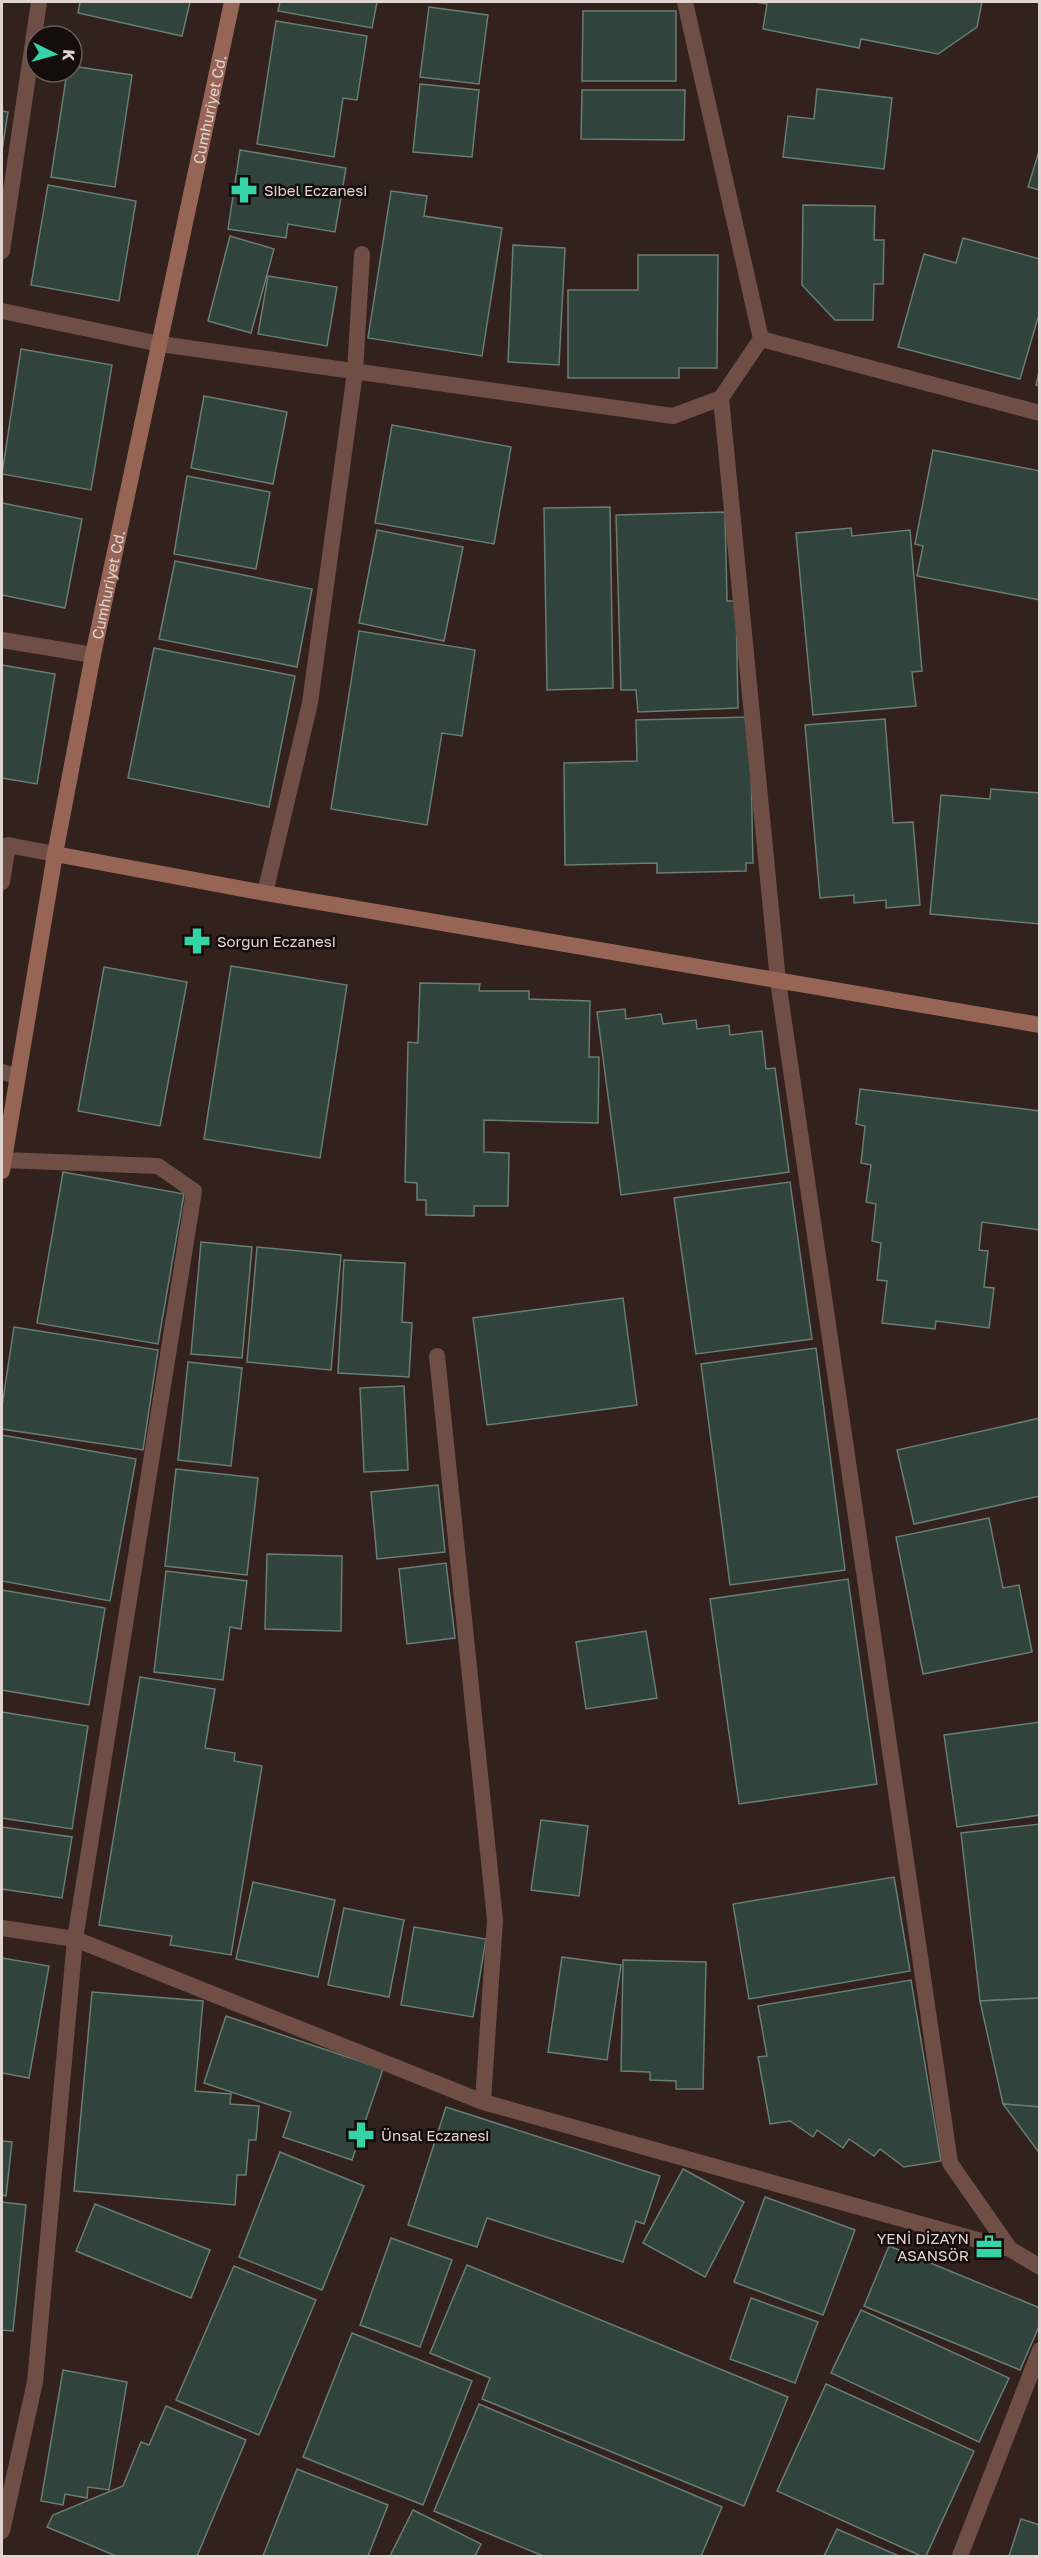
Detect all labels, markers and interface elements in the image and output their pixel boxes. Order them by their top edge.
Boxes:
north arrow [24,24,84,84]
text: K [58,49,79,62]
street label: Cumhuriyet Cd. [189,53,230,166]
pharmacy icon: Sibel Eczanesi [229,175,259,205]
place label: Sibel Eczanesi [264,181,367,199]
street label: Cumhuriyet Cd. [88,528,128,641]
pharmacy icon: Sorgun Eczanesi [182,926,212,956]
place label: Sorgun Eczanesi [217,932,336,950]
pharmacy icon: Ünsal Eczanesi [346,2120,376,2150]
place label: Ünsal Eczanesi [381,2126,489,2144]
place label: YENİ DİZAYN ASANSÖR [877,2229,969,2264]
office icon: YENİ DİZAYN ASANSÖR [974,2232,1004,2262]

